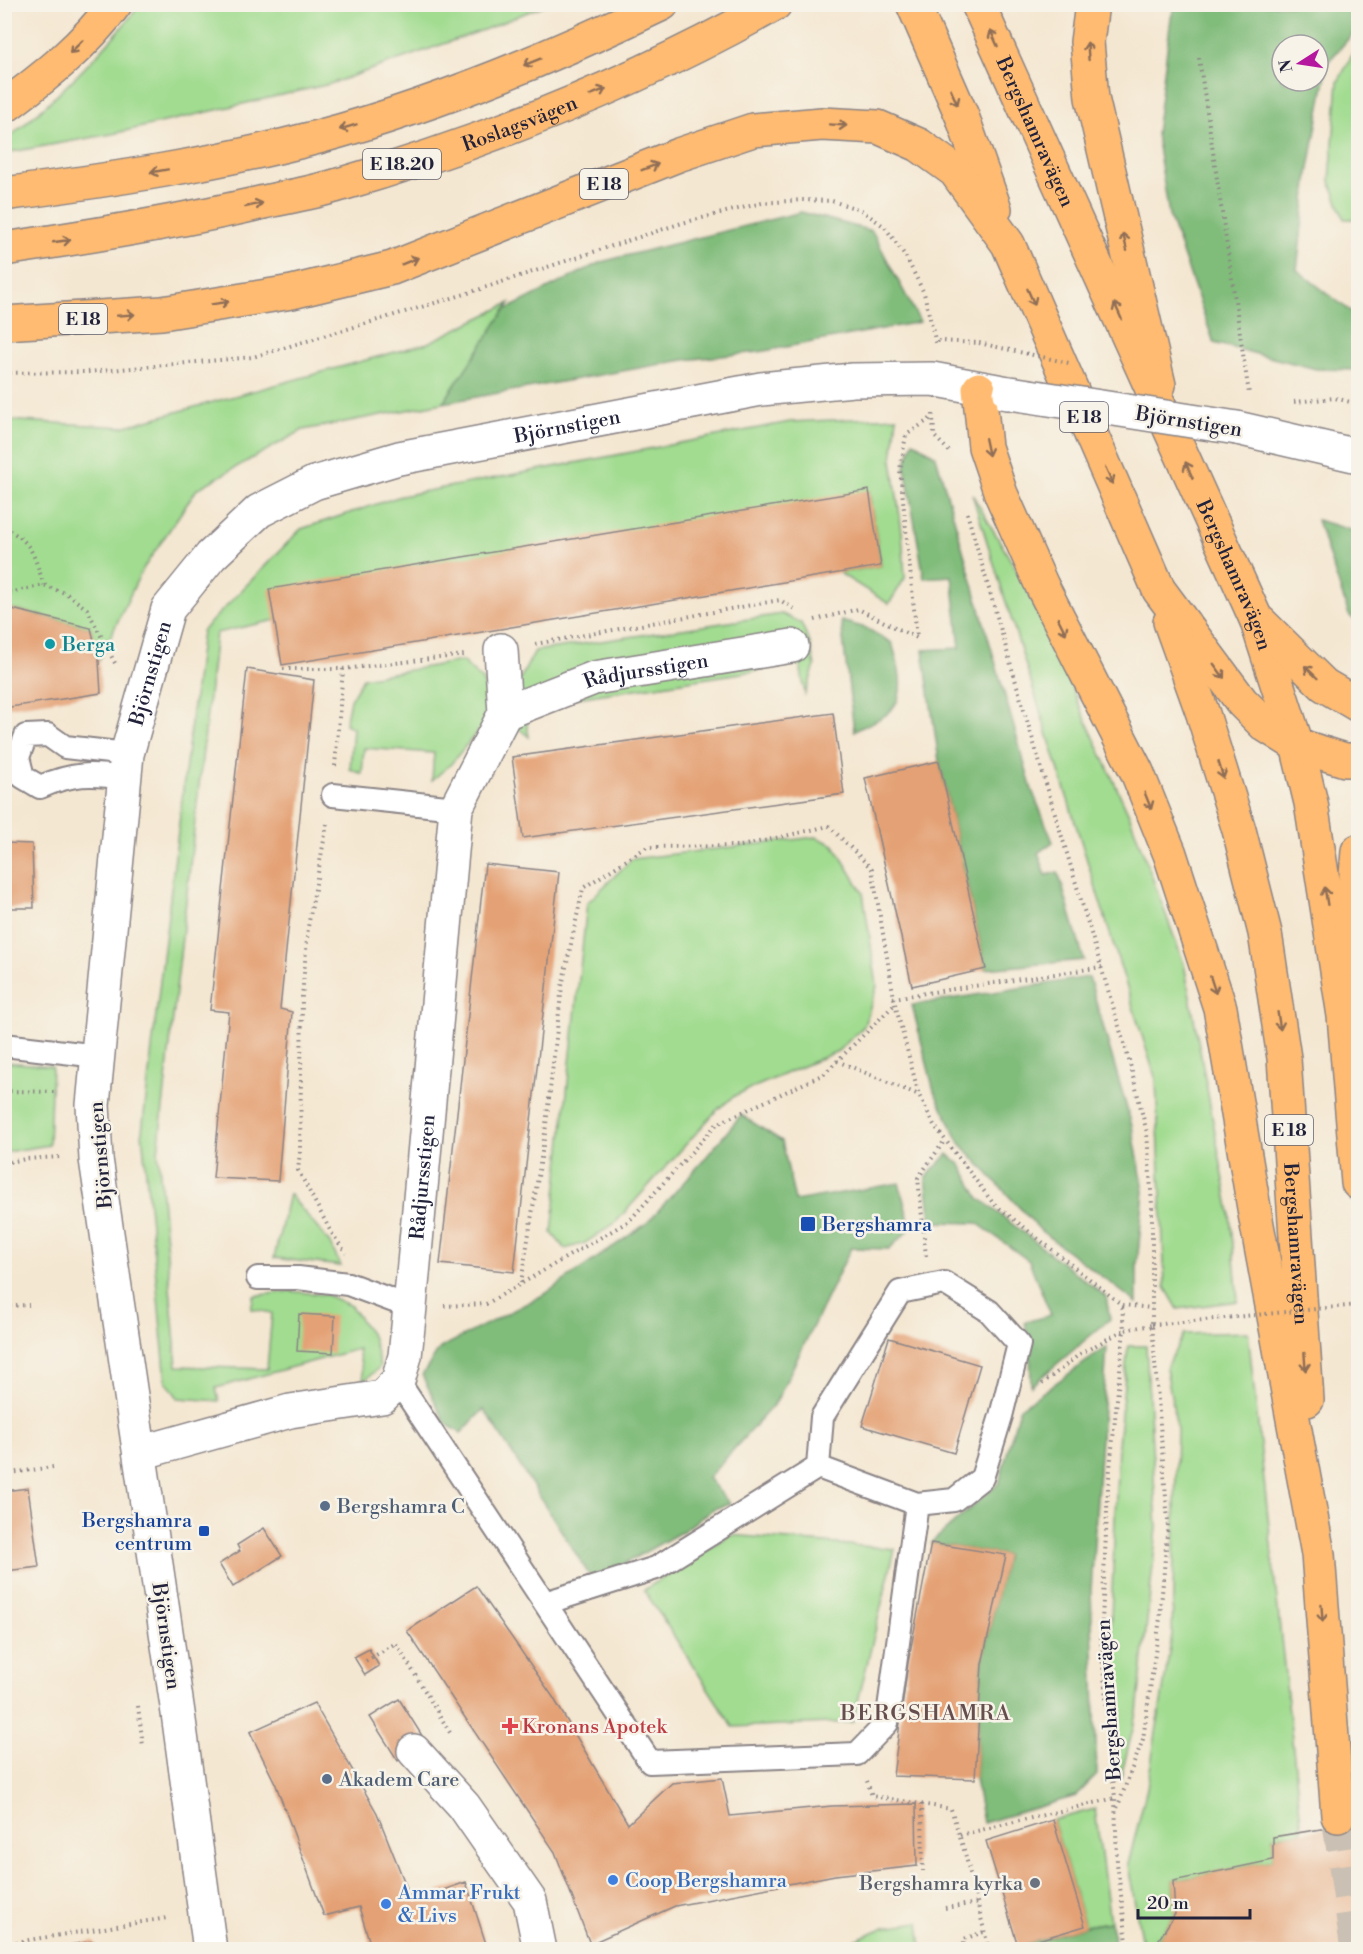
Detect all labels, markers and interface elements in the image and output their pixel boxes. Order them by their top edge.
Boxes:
one-way arrow [987,29,999,47]
north arrow [1270,33,1330,93]
one-way arrow [68,40,83,55]
one-way arrow [1082,42,1093,62]
street label: Bergshamravägen [989,52,1079,211]
one-way arrow [523,57,542,68]
text: N [1275,57,1297,74]
one-way arrow [589,86,607,97]
one-way arrow [948,87,960,105]
street label: Roslagsvägen [459,91,581,158]
one-way arrow [828,120,848,131]
one-way arrow [339,122,358,133]
road number: E 18.20 [363,149,441,179]
one-way arrow [640,160,658,171]
one-way arrow [149,165,169,176]
road number: E 18 [580,169,628,199]
one-way arrow [244,198,263,210]
one-way arrow [1119,233,1131,252]
one-way arrow [52,235,72,246]
one-way arrow [400,255,418,266]
one-way arrow [1026,288,1037,306]
one-way arrow [209,298,229,309]
one-way arrow [1111,302,1122,320]
road number: E 18 [59,304,107,334]
one-way arrow [115,310,135,321]
road number: E 18 [1060,402,1108,432]
street label: Björnstigen [1133,402,1244,443]
street label: Björnstigen [511,405,623,450]
one-way arrow [981,437,993,456]
one-way arrow [1183,461,1195,479]
one-way arrow [1104,466,1116,484]
street label: Bergshamravägen [1189,495,1276,654]
one-way arrow [1057,616,1069,634]
street label: Björnstigen [124,618,178,730]
place label: Berga [61,633,116,658]
marker: Berga [43,637,57,651]
street label: Rådjursstigen [580,649,710,695]
one-way arrow [1213,662,1226,678]
one-way arrow [1303,665,1318,680]
one-way arrow [1216,760,1227,779]
one-way arrow [1143,791,1154,809]
one-way arrow [1320,886,1331,906]
one-way arrow [1208,975,1219,994]
one-way arrow [1273,1011,1284,1031]
street label: Björnstigen [84,1100,119,1211]
street label: Rådjursstigen [405,1113,442,1241]
road number: E 18 [1265,1115,1313,1145]
street label: Bergshamravägen [1277,1161,1313,1326]
place label: Bergshamra [821,1213,933,1238]
marker: Bergshamra [799,1215,817,1233]
one-way arrow [1300,1352,1311,1372]
place label: Bergshamra C [336,1495,465,1520]
marker: Bergshamra C [318,1499,332,1513]
place label: Bergshamra centrum [81,1509,193,1557]
marker: Bergshamra centrum [197,1524,211,1538]
street label: Björnstigen [146,1580,185,1691]
one-way arrow [1317,1602,1328,1622]
street label: Bergshamravägen [1091,1618,1128,1783]
district label: BERGSHAMRA [839,1700,1012,1727]
place label: Kronans Apotek [522,1715,668,1740]
marker: Kronans Apotek [503,1719,517,1733]
place label: Akadem Care [338,1768,459,1793]
marker: Akadem Care [320,1772,334,1786]
place label: Coop Bergshamra [625,1869,788,1894]
place label: Bergshamra kyrka [858,1872,1024,1897]
marker: Coop Bergshamra [606,1873,620,1887]
marker: Bergshamra kyrka [1028,1876,1042,1890]
place label: Ammar Frukt & Livs [397,1881,521,1929]
scale bar [1138,1882,1250,1920]
text: 20 m [1147,1892,1189,1915]
marker: Ammar Frukt & Livs [379,1897,393,1911]

